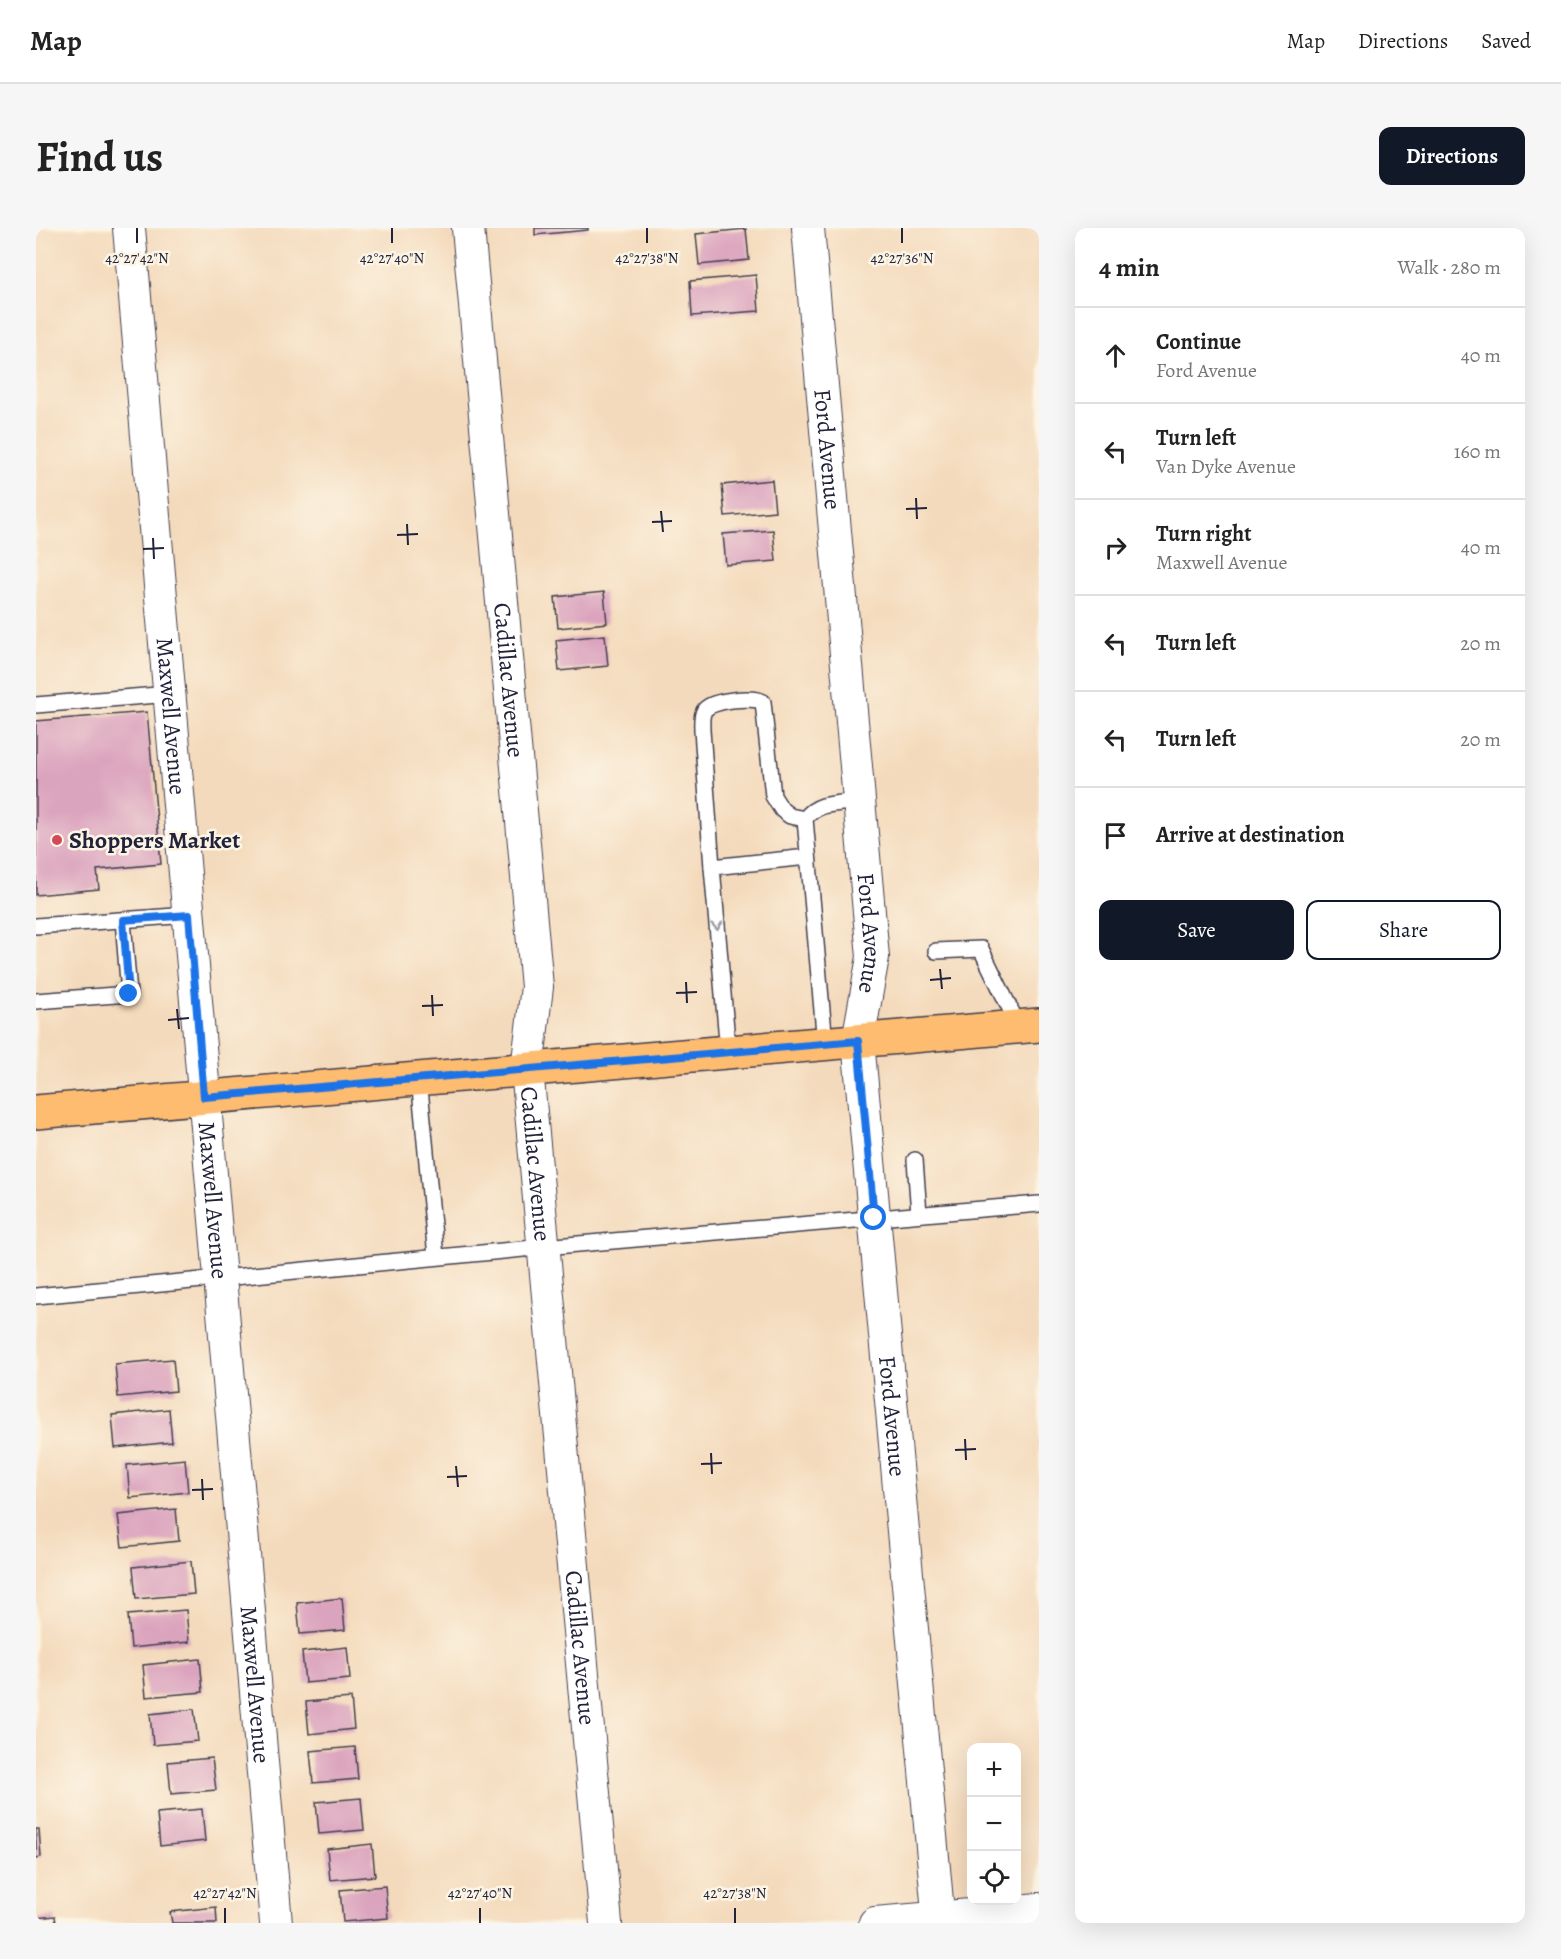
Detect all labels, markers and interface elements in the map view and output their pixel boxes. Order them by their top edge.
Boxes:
text: Map [30,22,82,60]
text: Map [1287,27,1325,55]
text: Directions [1358,27,1448,55]
text: Saved [1481,27,1531,55]
button: Directions [1379,127,1525,185]
text: Find us [36,128,163,185]
text: 42°27'42"N [105,248,169,268]
text: 42°27'40"N [360,248,424,268]
text: 42°27'38"N [615,248,679,268]
text: 42°27'36"N [871,248,934,268]
text: 4 min [1099,250,1160,285]
text: Walk · 280 m [1397,254,1501,281]
text: Continue [1156,327,1241,357]
icon: ahead [1099,339,1132,372]
text: 40 m [1461,342,1501,369]
text: Ford Avenue [1156,357,1257,384]
street label: Ford Avenue [806,387,849,511]
text: Turn left [1156,423,1236,453]
icon: left [1099,435,1132,468]
text: 160 m [1454,438,1501,465]
text: Van Dyke Avenue [1156,453,1296,480]
text: Turn right [1156,519,1252,549]
icon: right [1099,531,1132,564]
text: 40 m [1461,534,1501,561]
text: Maxwell Avenue [1156,549,1288,576]
street label: Cadillac Avenue [486,601,532,759]
icon: left [1099,627,1132,660]
text: Turn left [1156,628,1236,658]
text: 20 m [1460,630,1501,657]
street label: Maxwell Avenue [149,636,194,796]
icon: left [1099,723,1132,756]
text: Turn left [1156,724,1236,754]
text: 20 m [1460,726,1501,753]
icon: arrive [1099,819,1132,852]
text: Arrive at destination [1156,820,1345,850]
place label: Shoppers Market [69,824,240,856]
marker: Shoppers Market [50,833,64,847]
street label: Ford Avenue [850,871,889,996]
button: Save [1099,900,1294,960]
button: Share [1306,900,1501,960]
one-way arrow [710,921,723,930]
route end [115,980,141,1006]
street label: Cadillac Avenue [513,1085,559,1243]
street label: Maxwell Avenue [191,1120,236,1280]
route start [860,1204,886,1230]
street label: Ford Avenue [871,1354,914,1478]
street label: Cadillac Avenue [557,1569,604,1727]
street label: Maxwell Avenue [233,1604,278,1765]
map controls [967,1743,1021,1905]
button: + [967,1743,1021,1797]
button: − [967,1797,1021,1851]
button: locate [967,1851,1021,1905]
text: 42°27'42"N [193,1883,257,1903]
text: 42°27'40"N [448,1883,512,1903]
text: 42°27'38"N [703,1883,767,1903]

